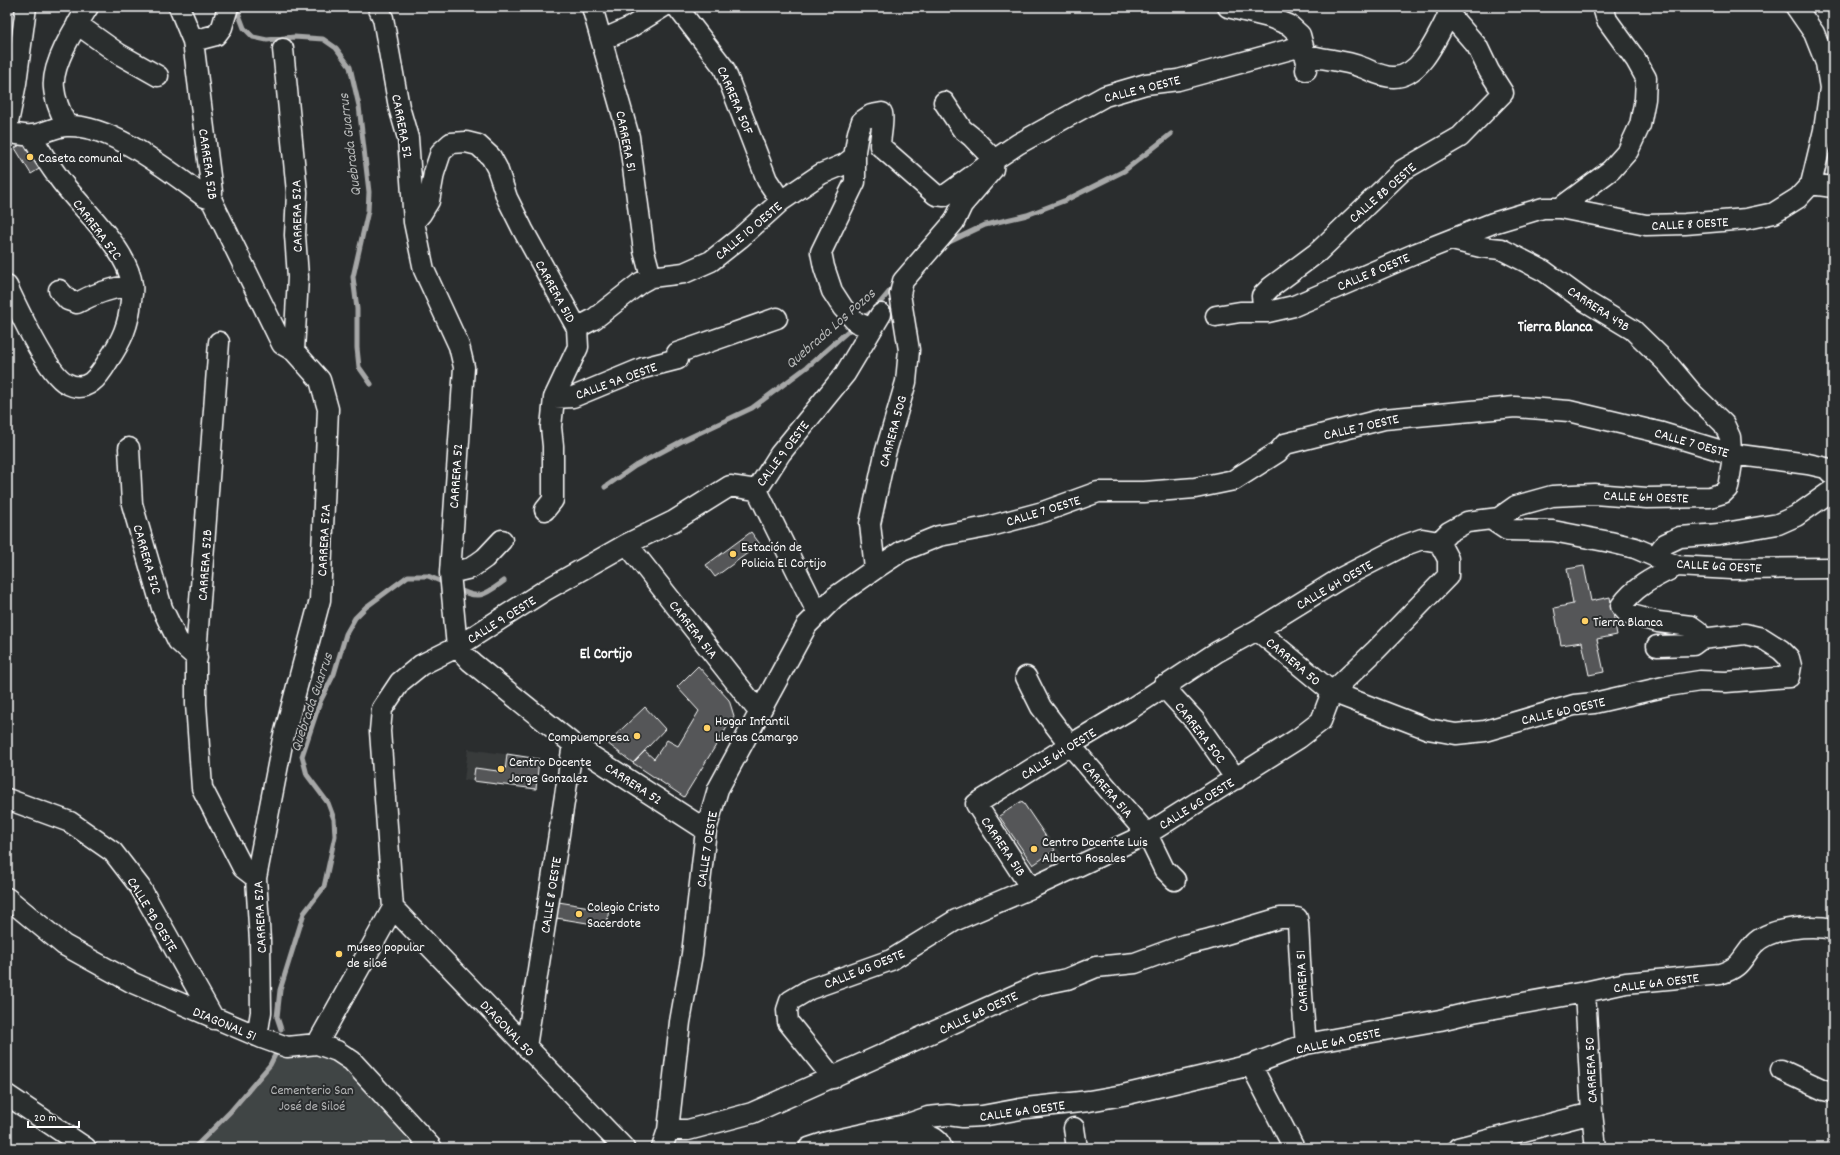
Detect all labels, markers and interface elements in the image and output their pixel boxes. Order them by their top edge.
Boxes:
street label: CARRERA 50F [711,63,758,139]
street label: CALLE 9 OESTE [1102,71,1183,109]
water label: Quebrada Guarrus [334,91,368,197]
street label: CARRERA 52 [385,93,417,160]
street label: CARRERA 51 [609,109,641,174]
street label: CARRERA 52B [192,128,222,201]
place label: Caseta comunal [38,149,123,169]
marker: Caseta comunal [25,152,35,162]
street label: CALLE 8B OESTE [1345,158,1422,228]
street label: CARRERA 52A [287,179,309,252]
street label: CARRERA 52C [67,196,126,265]
street label: CALLE 10 OESTE [711,197,788,266]
street label: CALLE 8 OESTE [1651,213,1730,237]
street label: CALLE 8 OESTE [1334,248,1414,297]
street label: CARRERA 51D [529,257,580,327]
street label: CARRERA 49B [1563,282,1633,338]
water label: Quebrada Los Pozos [781,284,882,375]
district label: Tierra Blanca [1518,317,1593,339]
street label: CALLE 9A OESTE [573,358,661,406]
street label: CARRERA 50G [875,393,913,470]
street label: CALLE 7 OESTE [1322,409,1402,446]
street label: CALLE 9 OESTE [752,417,815,491]
street label: CALLE 7 OESTE [1652,424,1732,464]
street label: CARRERA 52 [445,443,469,509]
street label: CALLE 6H OESTE [1603,487,1690,510]
street label: CALLE 7 OESTE [1004,491,1084,533]
street label: CARRERA 52A [313,503,337,577]
street label: CARRERA 52C [127,522,166,597]
street label: CARRERA 52B [194,528,218,601]
place label: Estación de Policia El Cortijo [741,538,826,574]
marker: Estación de Policia El Cortijo [728,549,738,559]
street label: CALLE 6H OESTE [1293,555,1378,616]
street label: CALLE 6G OESTE [1676,555,1763,579]
street label: CALLE 9 OESTE [464,591,541,650]
street label: CARRERA 51A [663,597,722,664]
place label: Tierra Blanca [1593,613,1663,633]
marker: Tierra Blanca [1580,616,1590,626]
street label: CARRERA 50 [1261,634,1325,692]
district label: El Cortijo [580,644,632,666]
water label: Quebrada Guarrus [286,650,340,755]
street label: CALLE 6D OESTE [1520,692,1608,731]
street label: CARRERA 50C [1169,698,1230,768]
place label: Hogar Infantil Lleras Camargo [715,712,798,748]
marker: Hogar Infantil Lleras Camargo [702,723,712,733]
street label: CALLE 6H OESTE [1018,723,1101,786]
place label: Compuempresa [548,728,629,748]
marker: Compuempresa [632,731,642,741]
place label: Centro Docente Jorge Gonzalez [509,753,591,789]
street label: CARRERA 51A [1076,758,1137,823]
street label: CARRERA 52 [600,759,666,811]
marker: Centro Docente Jorge Gonzalez [496,764,506,774]
street label: CALLE 6G OESTE [1156,773,1239,836]
street label: CALLE 7 OESTE [692,809,724,889]
street label: CARRERA 51B [975,813,1030,881]
place label: Centro Docente Luis Alberto Rosales [1042,833,1148,869]
marker: Centro Docente Luis Alberto Rosales [1029,844,1039,854]
street label: CALLE 8 OESTE [536,855,568,935]
street label: CALLE 9B OESTE [121,874,182,957]
street label: CARRERA 52A [249,880,273,954]
place label: Colegio Cristo Sacerdote [587,898,660,934]
marker: Colegio Cristo Sacerdote [574,909,584,919]
place label: museo popular de siloé [347,938,425,974]
street label: CALLE 6G OESTE [821,944,909,995]
marker: museo popular de siloé [334,949,344,959]
street label: CARRERA 51 [1291,950,1315,1012]
street label: CALLE 6A OESTE [1612,969,1701,999]
street label: CALLE 6B OESTE [936,987,1022,1041]
street label: DIAGONAL 50 [474,997,539,1062]
street label: DIAGONAL 51 [189,1002,259,1047]
street label: CALLE 6A OESTE [1294,1023,1383,1061]
street label: CARRERA 50 [1580,1036,1604,1104]
park label: Cementerio San José de Siloé [270,1081,354,1117]
street label: CALLE 6A OESTE [978,1096,1067,1128]
scale bar [28,1103,79,1129]
text: 20 m [34,1110,57,1127]

